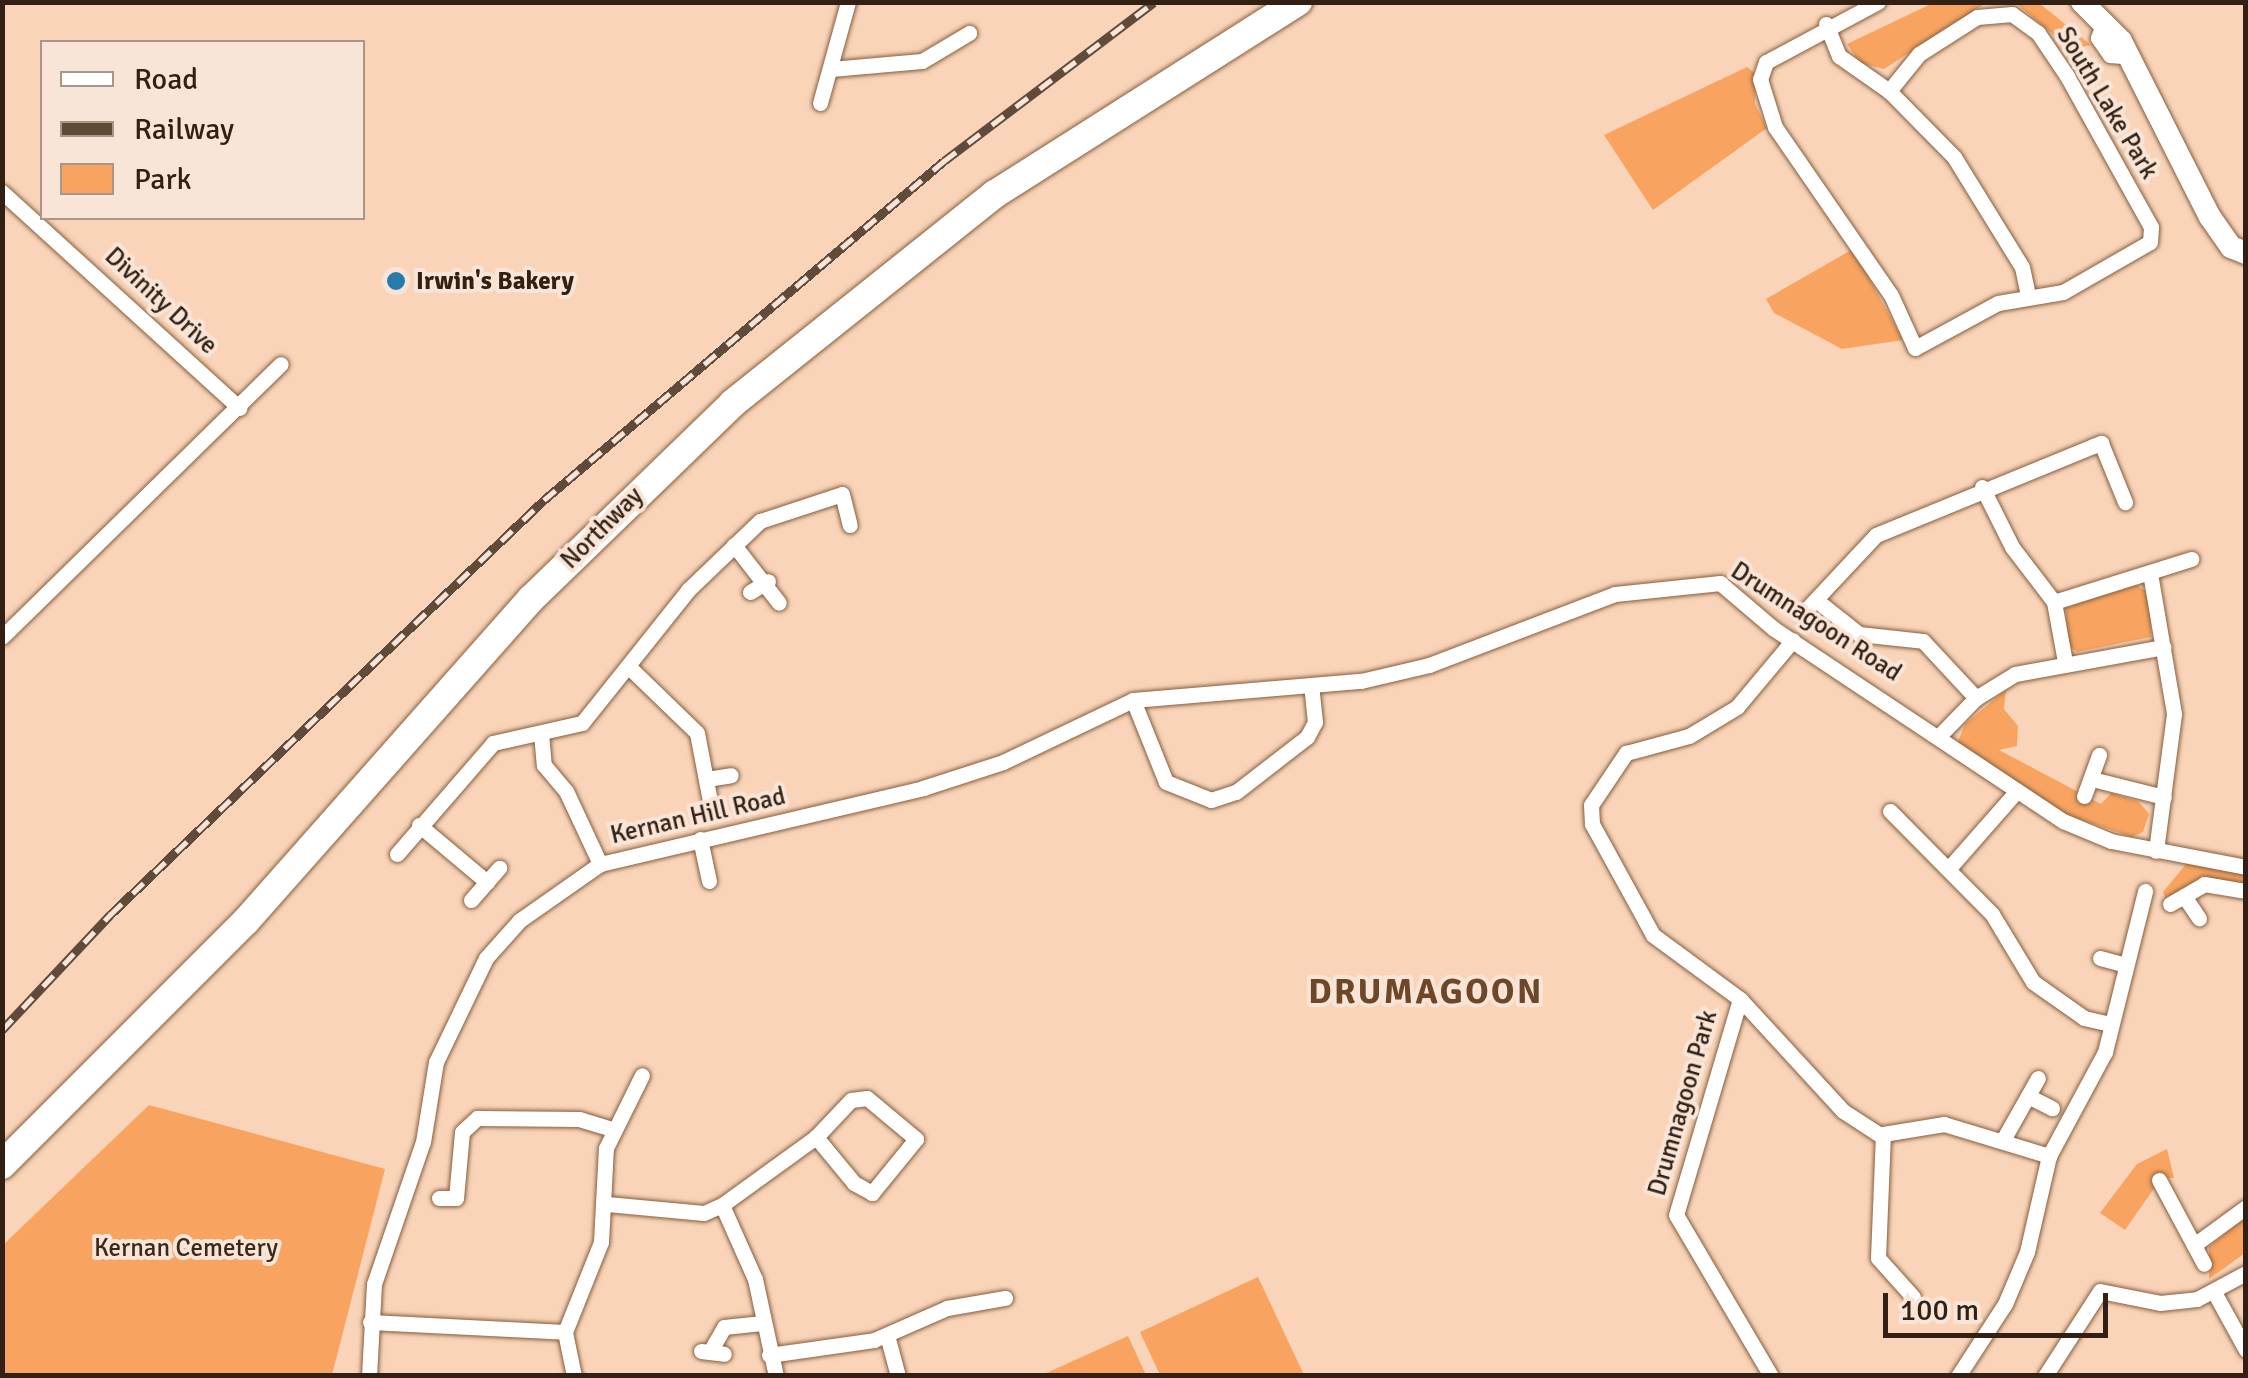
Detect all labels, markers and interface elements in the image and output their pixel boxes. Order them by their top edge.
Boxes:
street label: South Lake Park [2050,22,2164,184]
legend [40,40,365,220]
text: Road [134,61,198,98]
text: Railway [134,111,234,148]
text: Park [134,161,192,198]
street label: Divinity Drive [99,241,223,361]
place label: Irwin's Bakery [416,266,574,296]
marker: Irwin's Bakery [385,270,407,292]
street label: Northway [555,481,649,575]
street label: Drumnagoon Road [1725,556,1907,688]
street label: Kernan Hill Road [608,781,788,851]
district label: DRUMAGOON [1308,971,1544,1013]
street label: Drumnagoon Park [1642,1007,1724,1199]
park label: Kernan Cemetery [94,1233,278,1263]
scale bar [1888,1273,2113,1335]
text: 100 m [1900,1292,1979,1329]

